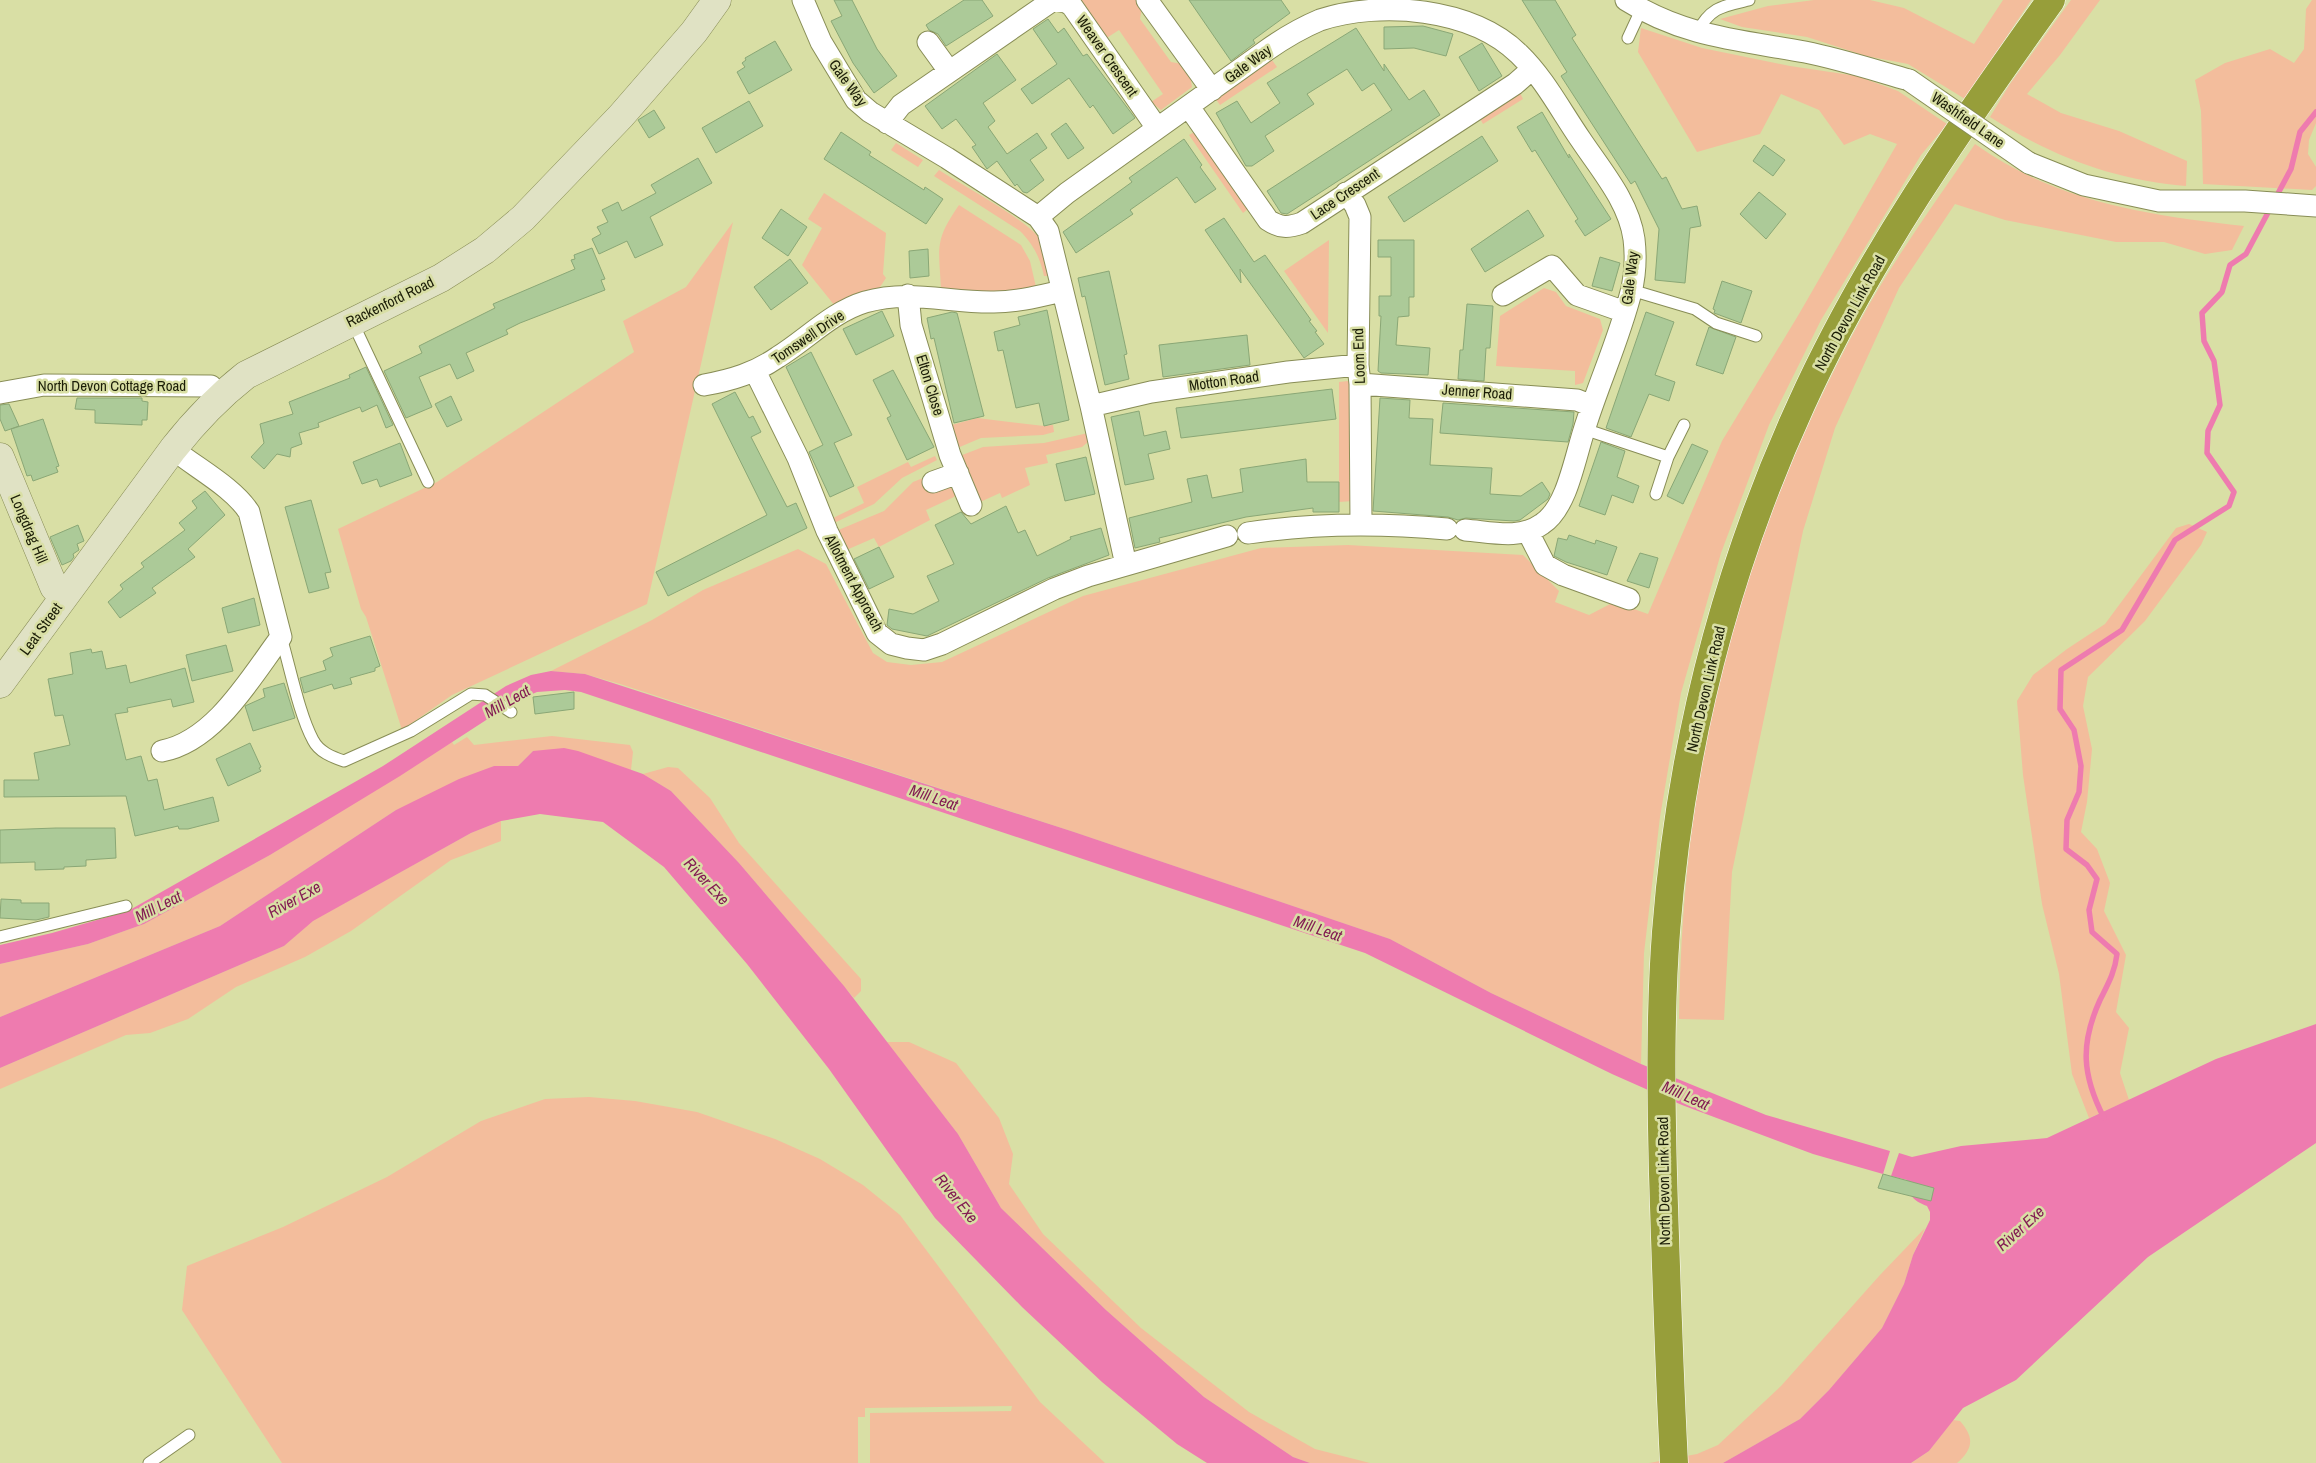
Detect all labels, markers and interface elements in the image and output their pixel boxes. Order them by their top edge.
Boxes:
street label: Weaver Crescent [1072,11,1144,101]
street label: Gale Way [1220,39,1276,88]
street label: Gale Way [824,55,873,111]
street label: Washfield Lane [1927,87,2009,153]
street label: Lace Crescent [1306,162,1384,224]
street label: Gale Way [1616,249,1643,306]
street label: North Devon Link Road [1809,251,1890,374]
street label: Rackenford Road [342,271,437,332]
street label: Tomswell Drive [767,304,848,369]
street label: Loom End [1347,328,1370,384]
street label: Elton Close [911,352,950,418]
street label: Motton Road [1188,365,1260,396]
street label: North Devon Cottage Road [38,375,186,396]
street label: Jenner Road [1441,379,1513,404]
street label: Longdrag Hill [6,491,53,567]
street label: Allotment Approach [820,530,889,635]
street label: Leat Street [14,598,67,659]
street label: North Devon Link Road [1681,624,1730,754]
water label: Mill Leat [480,679,534,723]
water label: Mill Leat [907,779,961,816]
water label: River Exe [679,852,735,910]
water label: River Exe [263,875,325,923]
water label: Mill Leat [131,885,185,927]
water label: Mill Leat [1291,910,1345,947]
water label: Mill Leat [1659,1075,1713,1115]
street label: North Devon Link Road [1652,1117,1675,1245]
water label: River Exe [930,1169,984,1227]
water label: River Exe [1991,1201,2049,1255]

